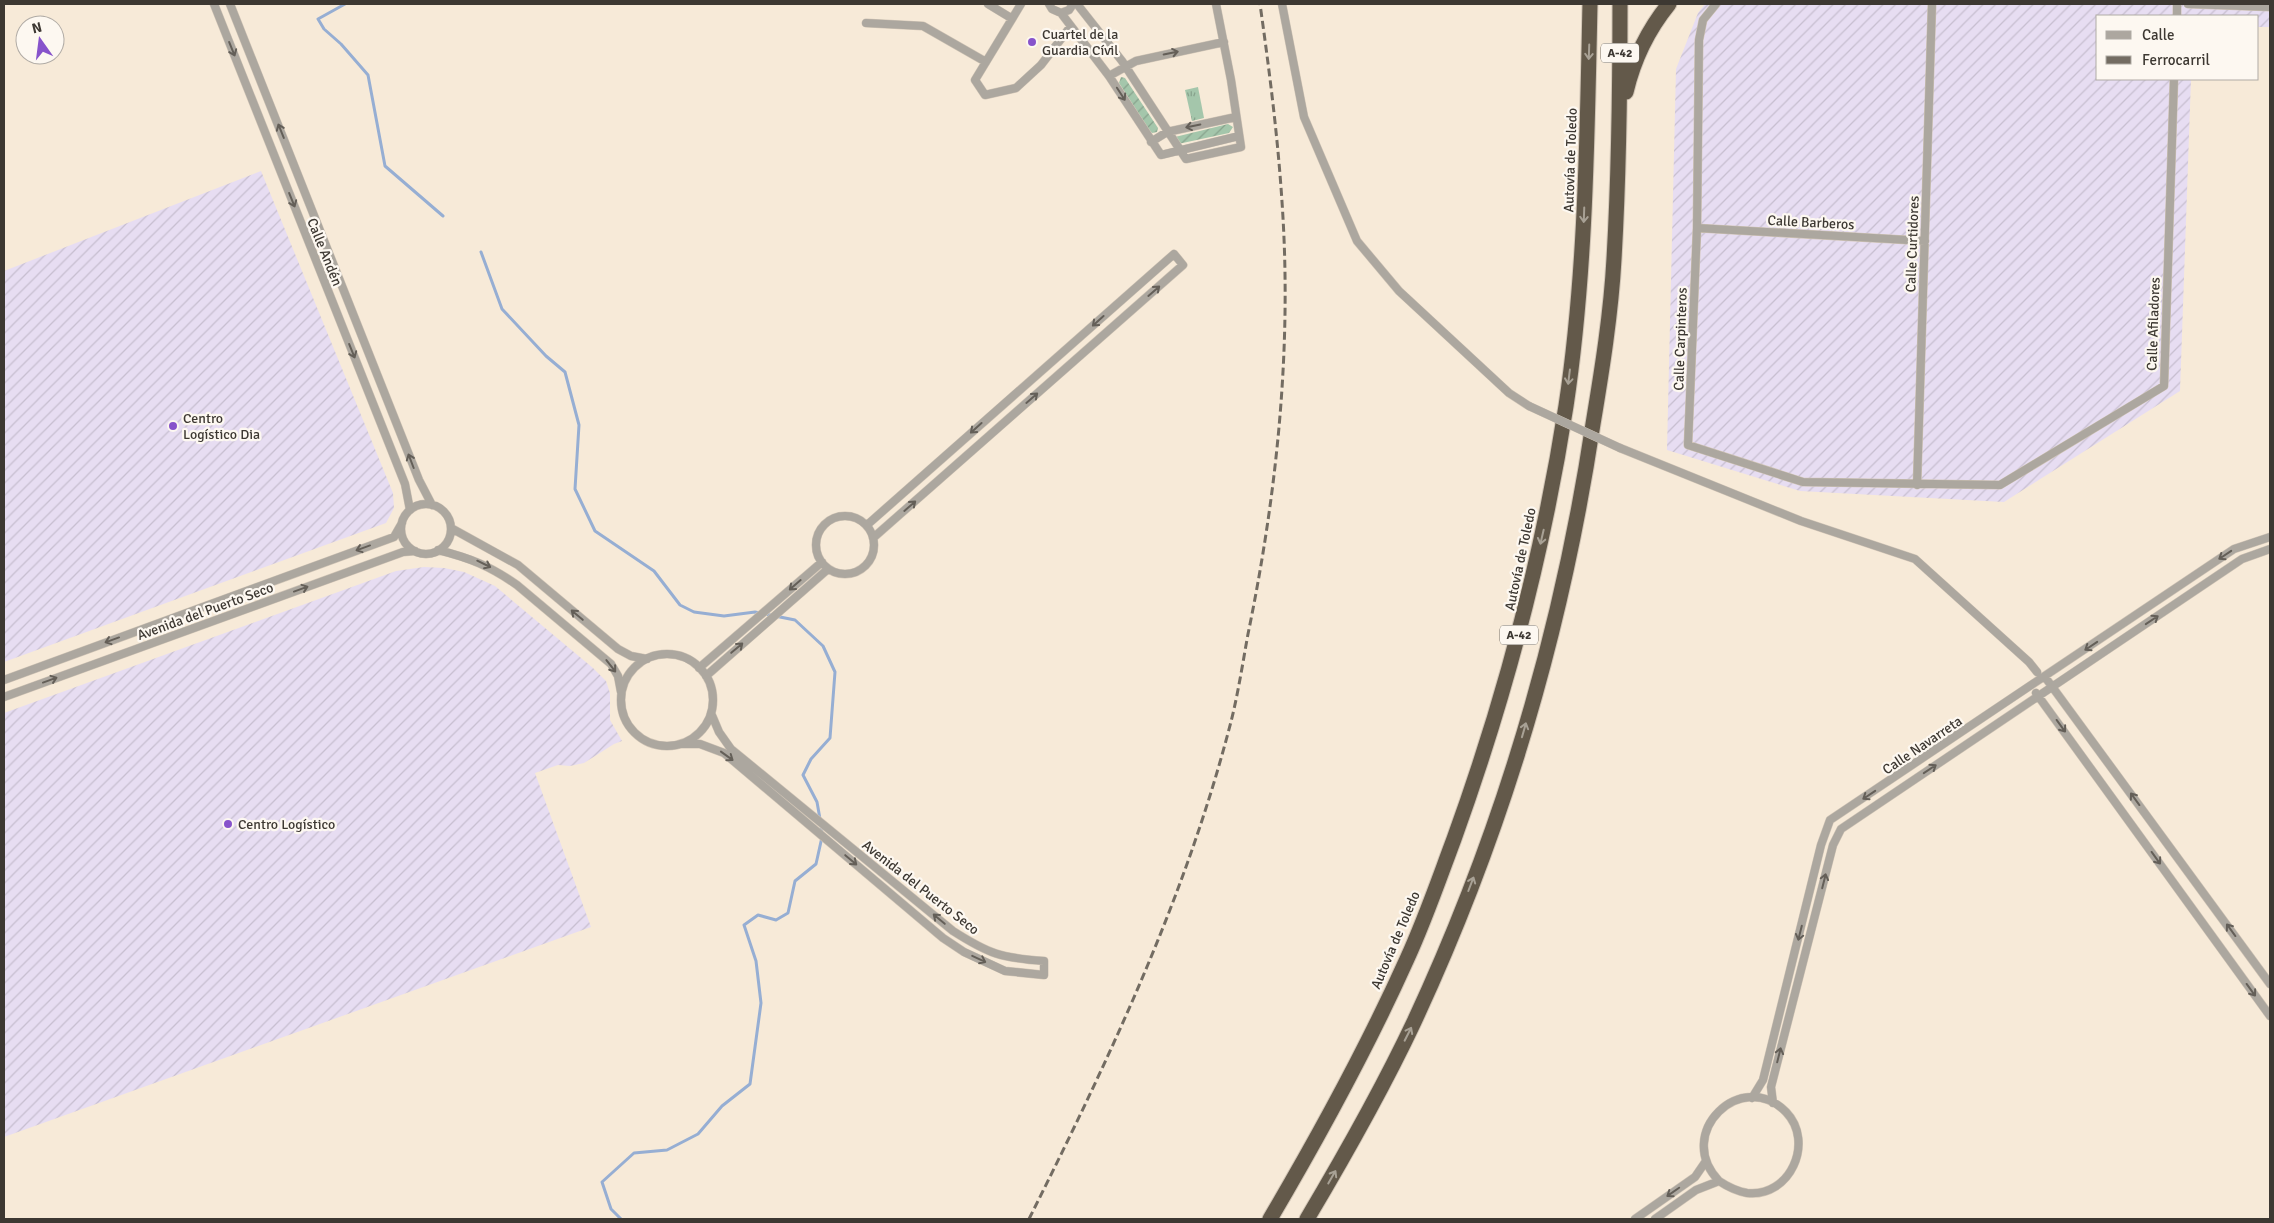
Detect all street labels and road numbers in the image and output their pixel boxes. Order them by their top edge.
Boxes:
road number: A-42 [1601,44,1639,62]
street label: Autovía de Toledo [1560,107,1581,213]
street label: Calle Curtidores [1902,196,1923,293]
street label: Calle Barberos [1767,212,1855,233]
street label: Calle Andén [303,216,346,289]
street label: Calle Afiladores [2143,277,2164,371]
street label: Calle Carpinteros [1670,287,1691,391]
street label: Autovía de Toledo [1501,506,1540,612]
street label: Avenida del Puerto Seco [135,579,276,644]
road number: A-42 [1500,626,1538,644]
street label: Calle Navarreta [1879,713,1965,778]
street label: Avenida del Puerto Seco [859,836,983,938]
street label: Autovía de Toledo [1367,889,1424,992]

